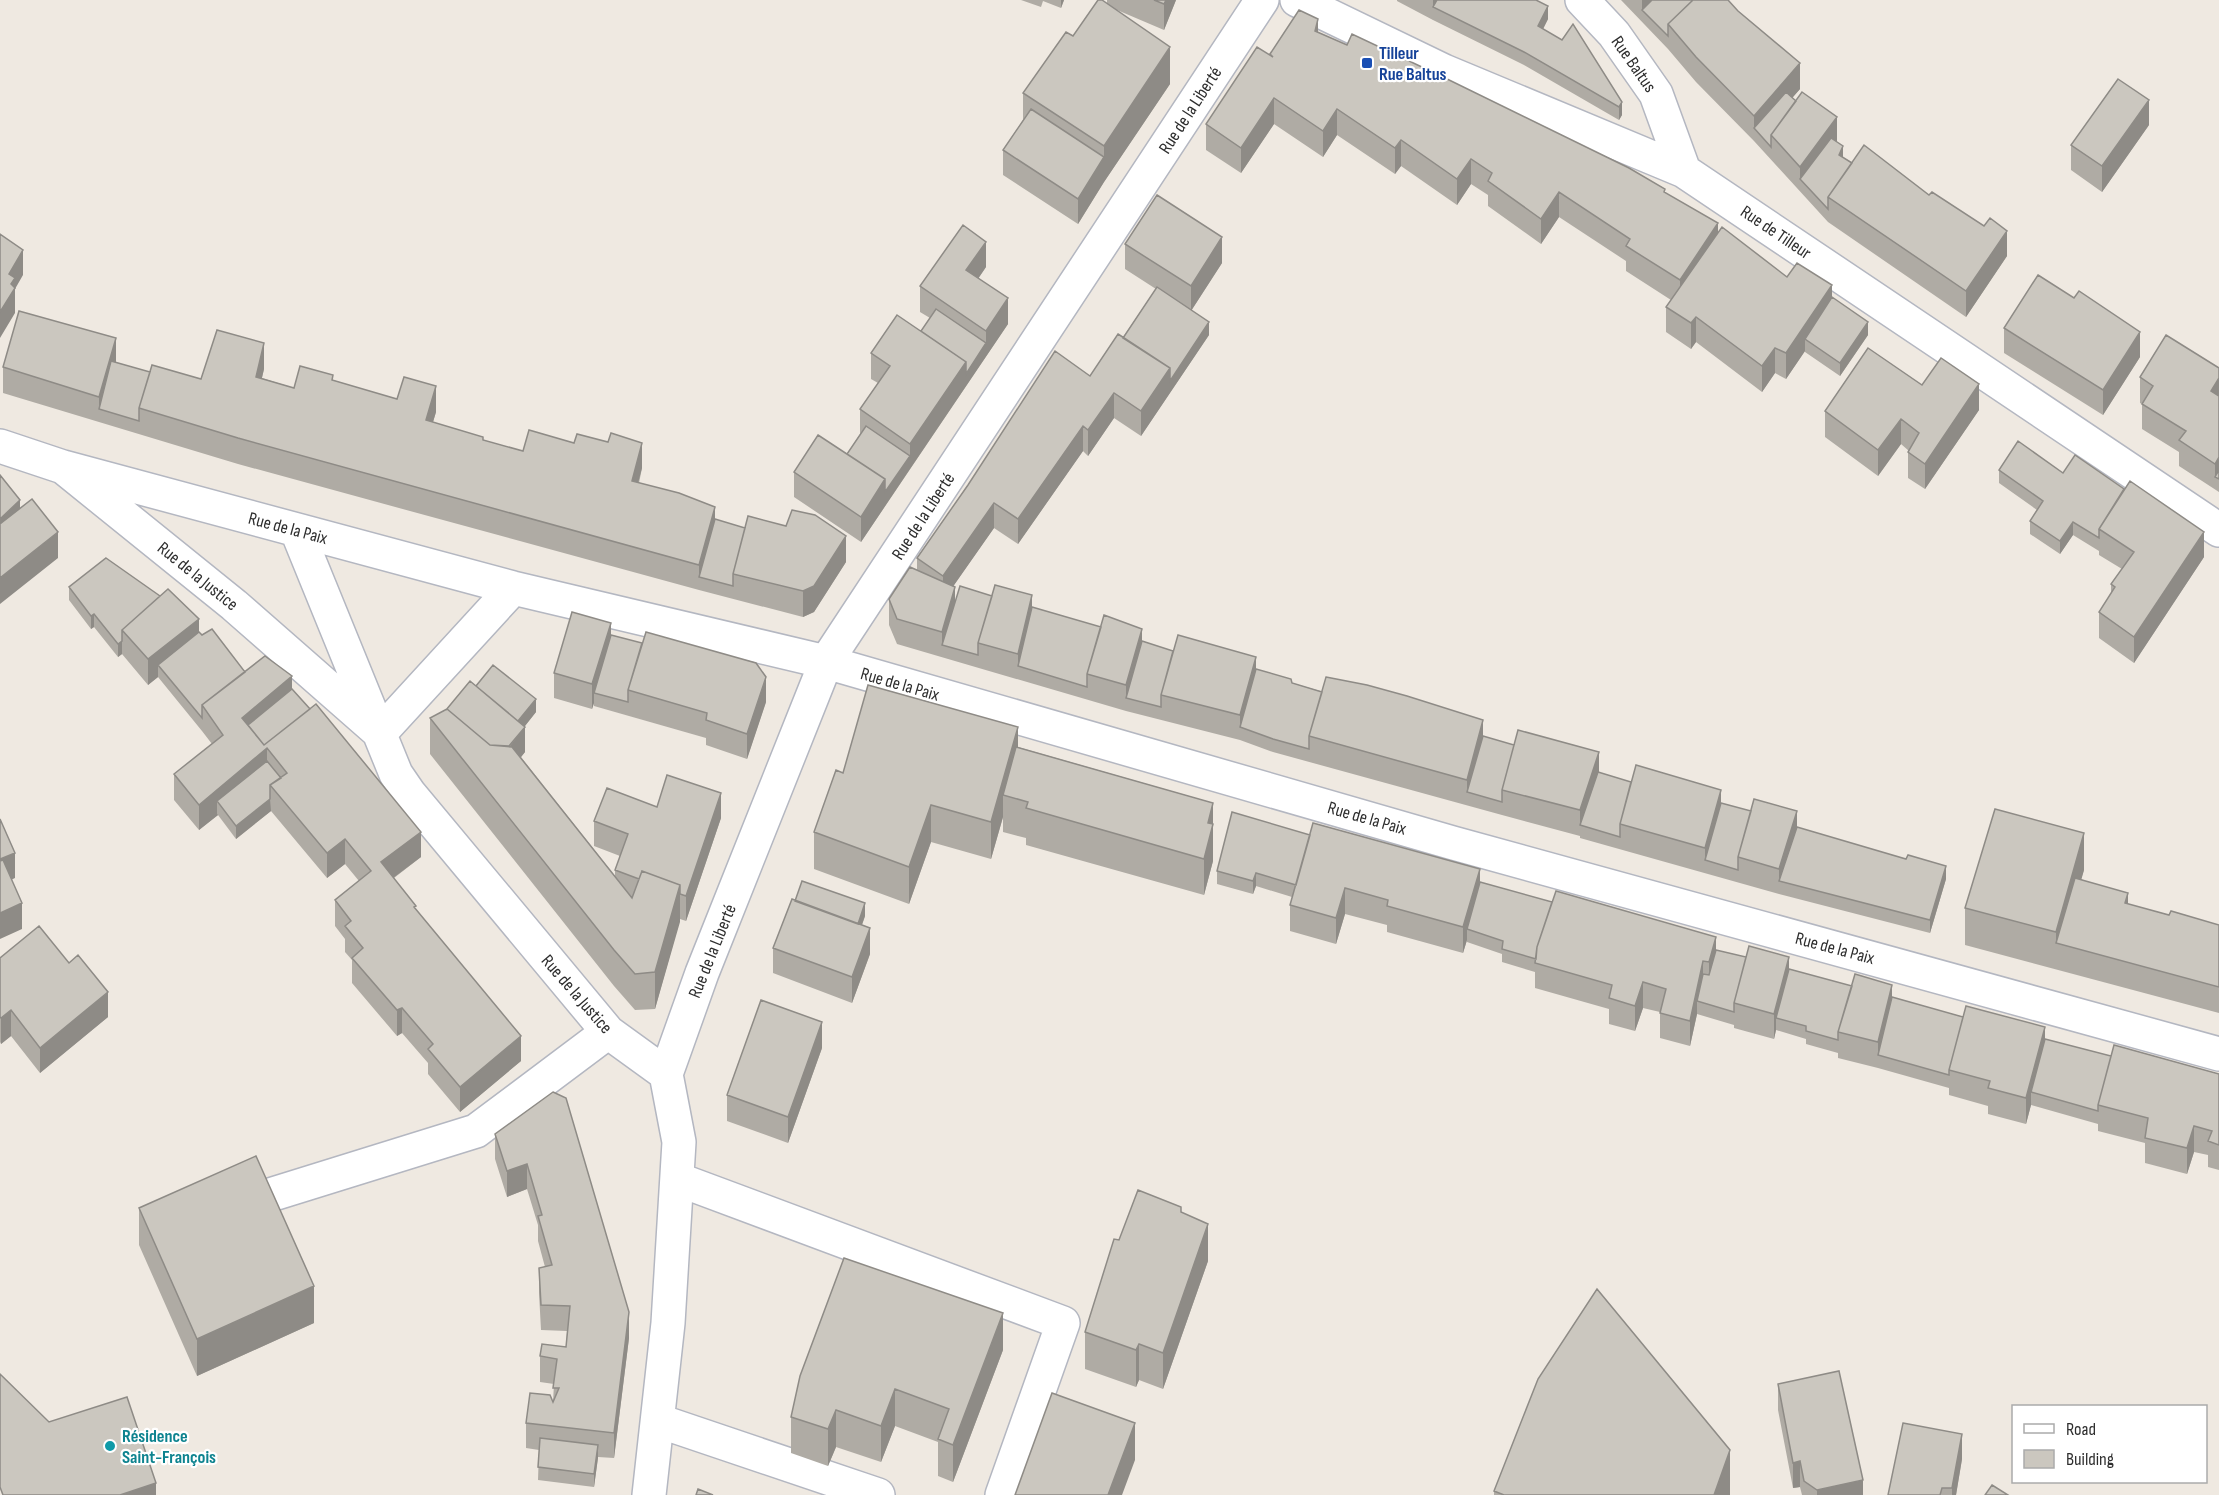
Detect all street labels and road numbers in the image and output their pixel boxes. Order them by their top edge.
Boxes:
street label: Rue Baltus [1607,32,1660,96]
street label: Rue de la Liberté [1155,63,1226,158]
street label: Rue de Tilleur [1736,201,1815,264]
street label: Rue de la Liberté [888,469,959,564]
street label: Rue de la Paix [246,508,330,549]
street label: Rue de la Justice [153,538,242,615]
street label: Rue de la Paix [858,663,942,706]
street label: Rue de la Paix [1325,797,1409,840]
street label: Rue de la Liberté [684,901,741,1001]
street label: Rue de la Paix [1793,928,1877,969]
street label: Rue de la Justice [537,951,617,1038]

